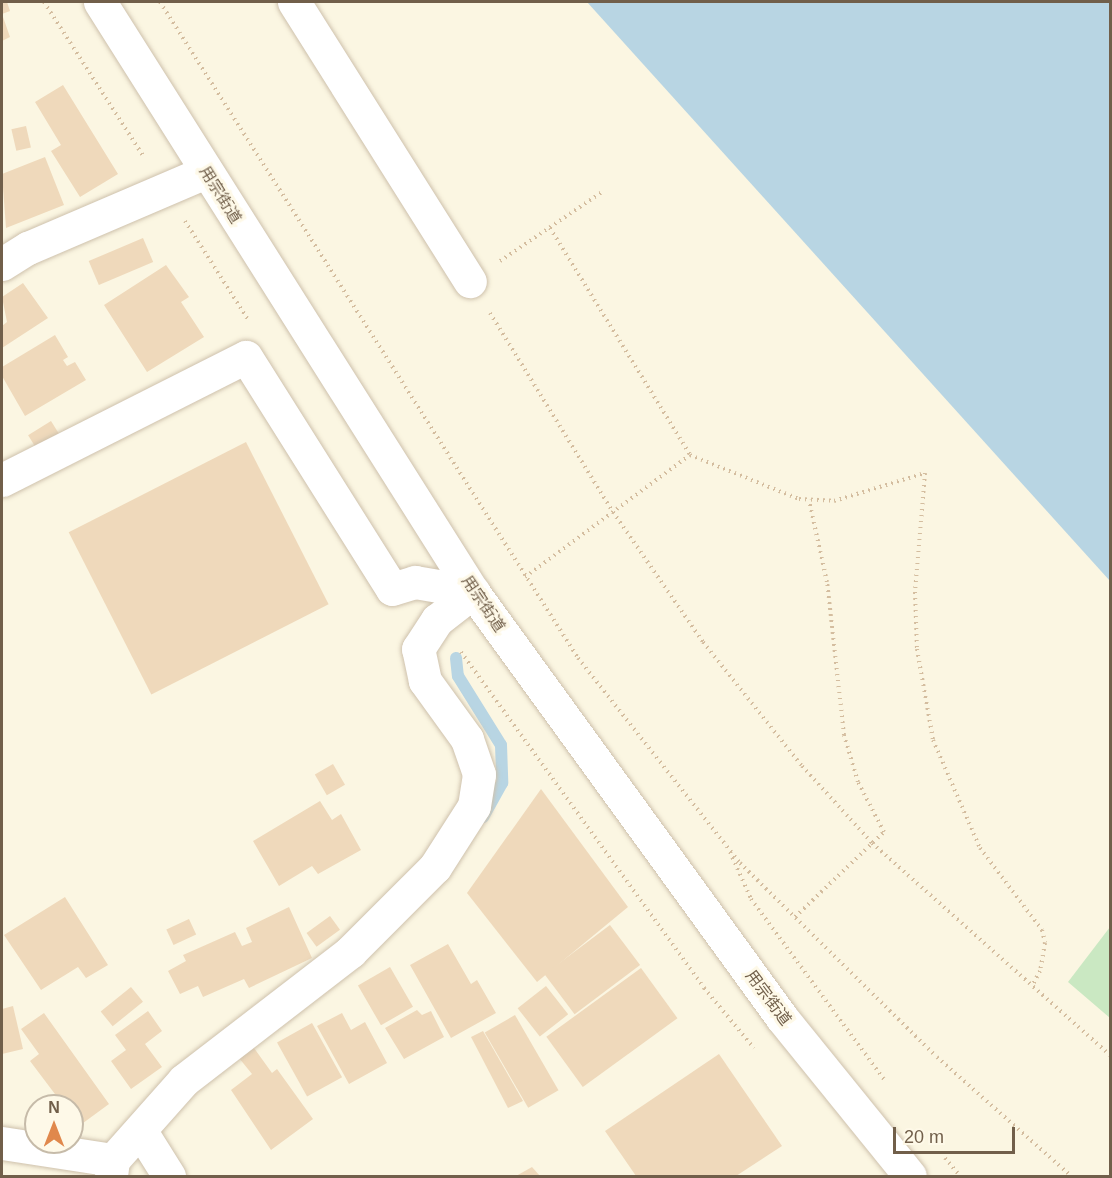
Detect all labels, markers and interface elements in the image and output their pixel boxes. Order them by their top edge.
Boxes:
street label: 用宗街道 [195,163,245,227]
street label: 用宗街道 [457,572,509,636]
street label: 用宗街道 [741,967,795,1029]
north arrow [24,1094,84,1154]
text: N [48,1099,60,1116]
scale bar [896,1115,1018,1153]
text: 20 m [904,1127,944,1147]

